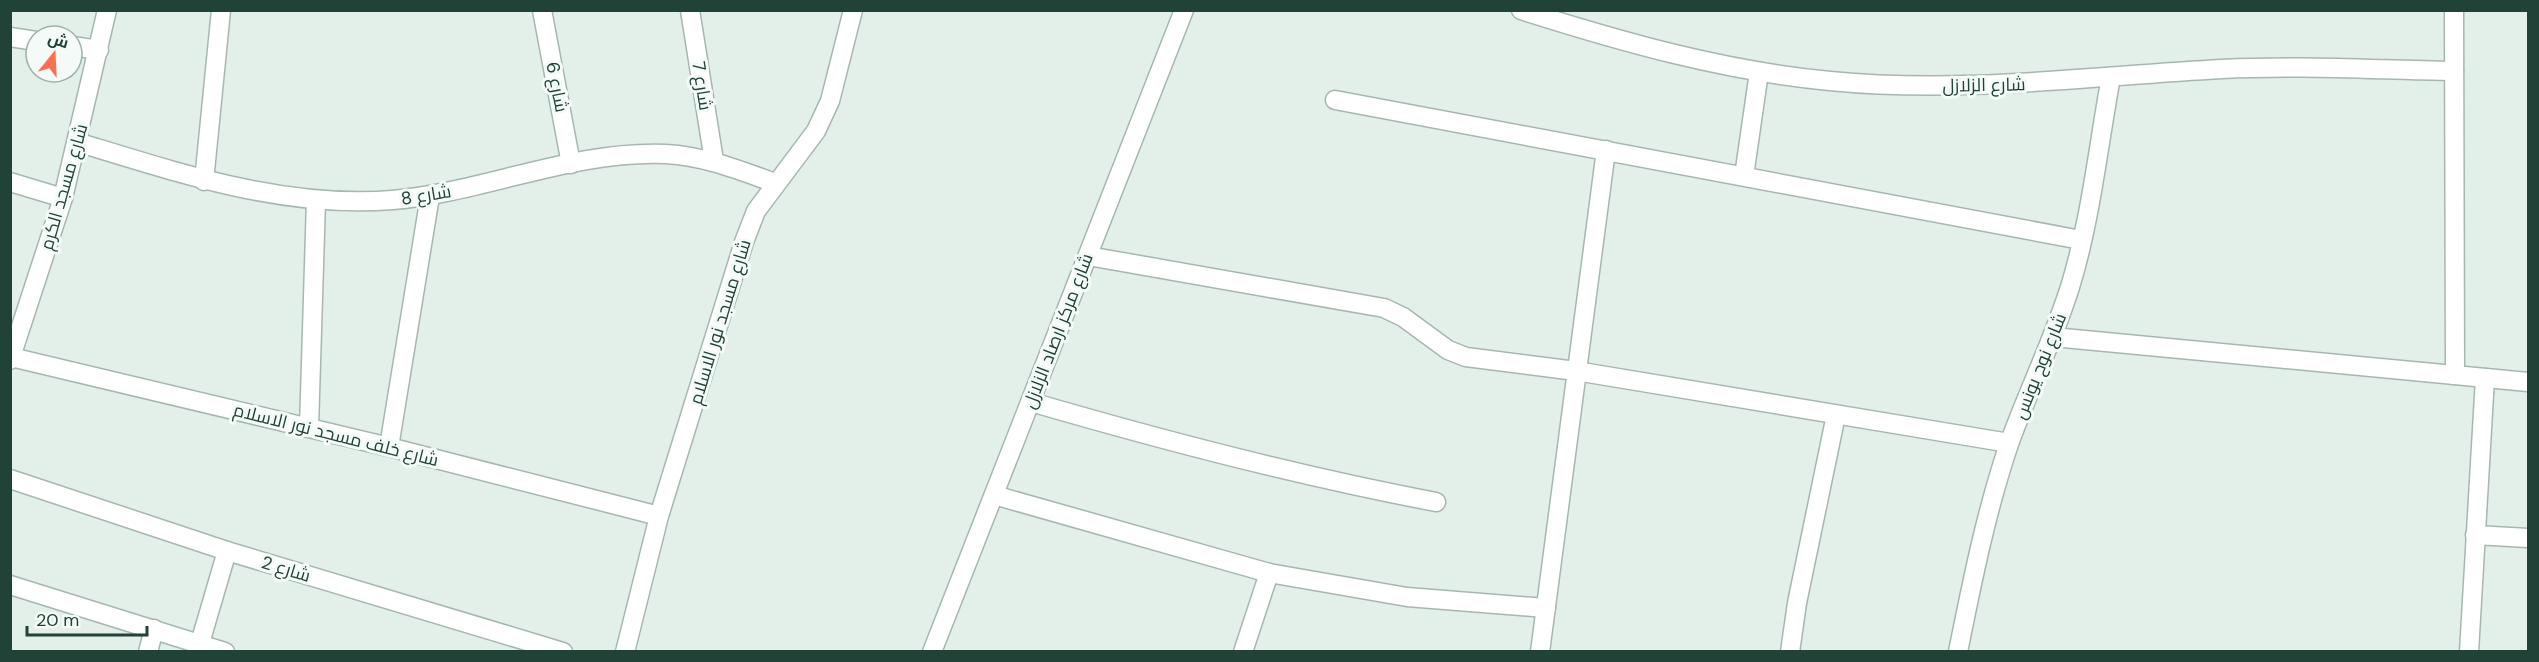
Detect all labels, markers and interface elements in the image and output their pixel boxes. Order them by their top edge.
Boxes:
north arrow [24,24,84,84]
text: ش [45,27,71,53]
street label: شارع 6 [540,60,574,114]
street label: شارع 7 [686,60,718,112]
street label: شارع الزلازل [1942,72,2026,98]
street label: شارع مسجد الكرم [35,121,93,253]
street label: شارع 8 [399,179,453,211]
street label: شارع مسجد نور الاسلام [683,237,757,407]
street label: شارع مركز ارصاد الزلازل [1017,250,1099,412]
street label: شارع نوح يونس [2008,309,2072,423]
street label: شارع خلف مسجد نور الاسلام [231,398,441,472]
street label: شارع 2 [259,550,313,588]
scale bar [27,599,147,637]
text: 20 m [36,608,79,632]

